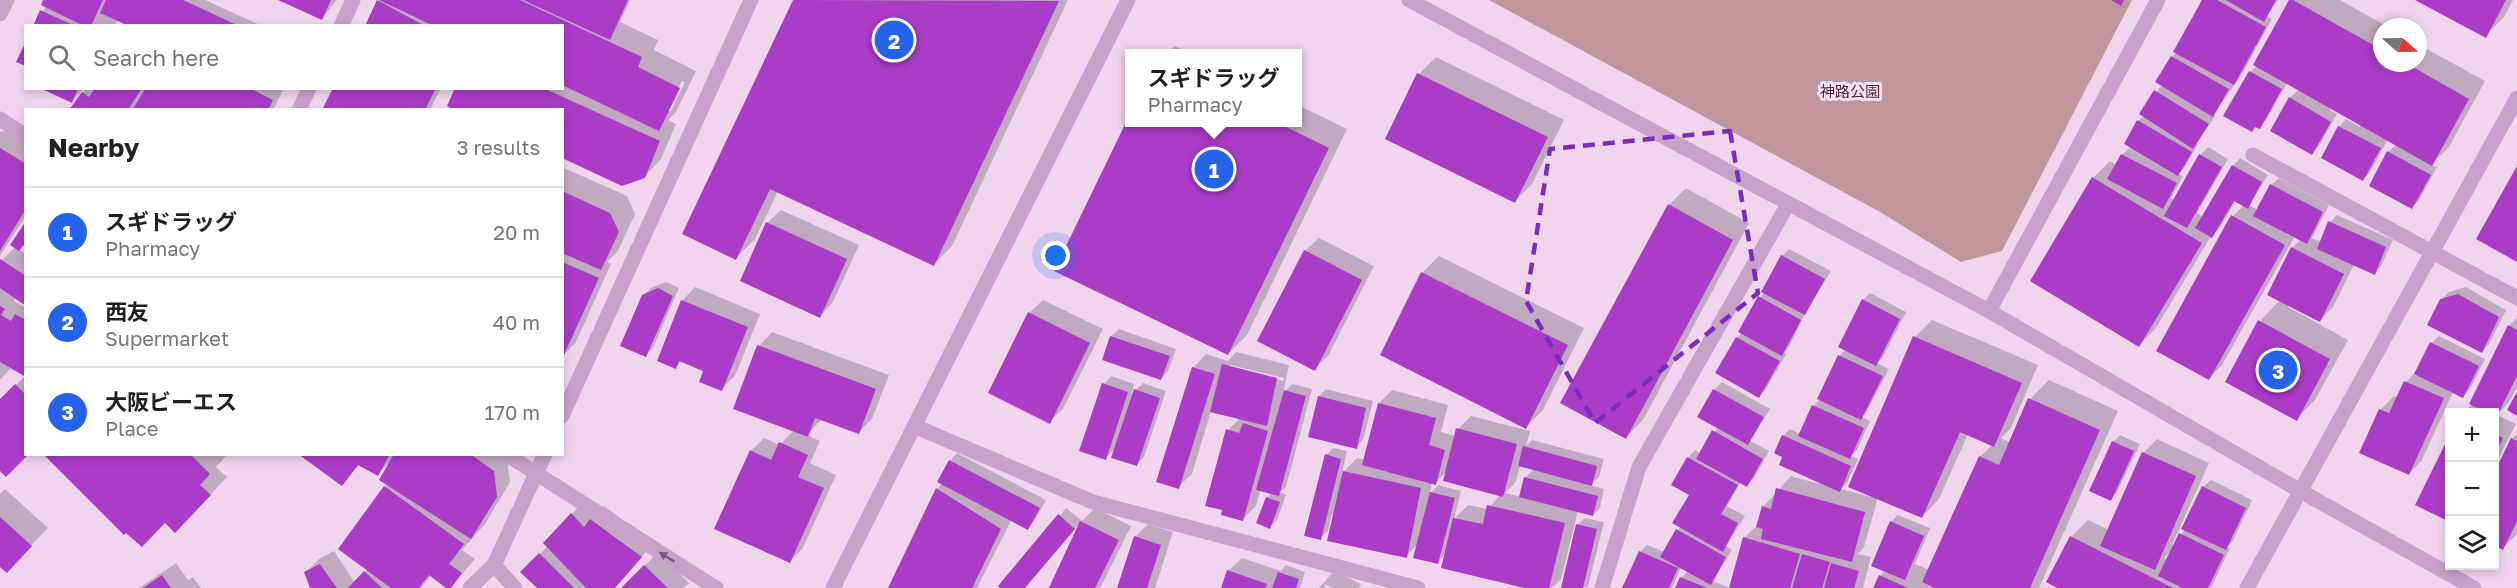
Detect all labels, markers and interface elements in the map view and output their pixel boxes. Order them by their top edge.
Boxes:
pin: 2 [874,18,914,63]
north arrow [2373,18,2427,72]
search box [24,24,564,90]
icon: search [45,41,78,74]
text: Search here [93,44,219,71]
popup [1125,49,1302,127]
text: スギドラッグ [1147,64,1280,91]
park label: 神路公園 [1820,82,1880,100]
text: Pharmacy [1147,92,1243,116]
text: Nearby [48,132,139,163]
text: 3 results [457,135,540,159]
pin: 1 [1194,146,1234,192]
text: スギドラッグ [105,208,237,235]
text: 1 [62,220,73,244]
text: 20 m [493,220,540,244]
text: Pharmacy [105,236,200,260]
your location [1041,241,1070,270]
text: 西友 [105,298,149,325]
text: 2 [61,310,74,334]
text: 40 m [493,310,540,334]
text: Supermarket [105,326,229,350]
pin: 3 [2258,348,2298,392]
text: 大阪ビーエス [105,388,237,415]
text: 3 [61,400,74,424]
text: 170 m [485,400,540,424]
map controls [2445,408,2499,570]
button: + [2445,408,2499,462]
text: Place [105,416,158,440]
button: − [2445,462,2499,516]
button: layers [2445,516,2499,570]
one-way arrow [659,551,675,562]

